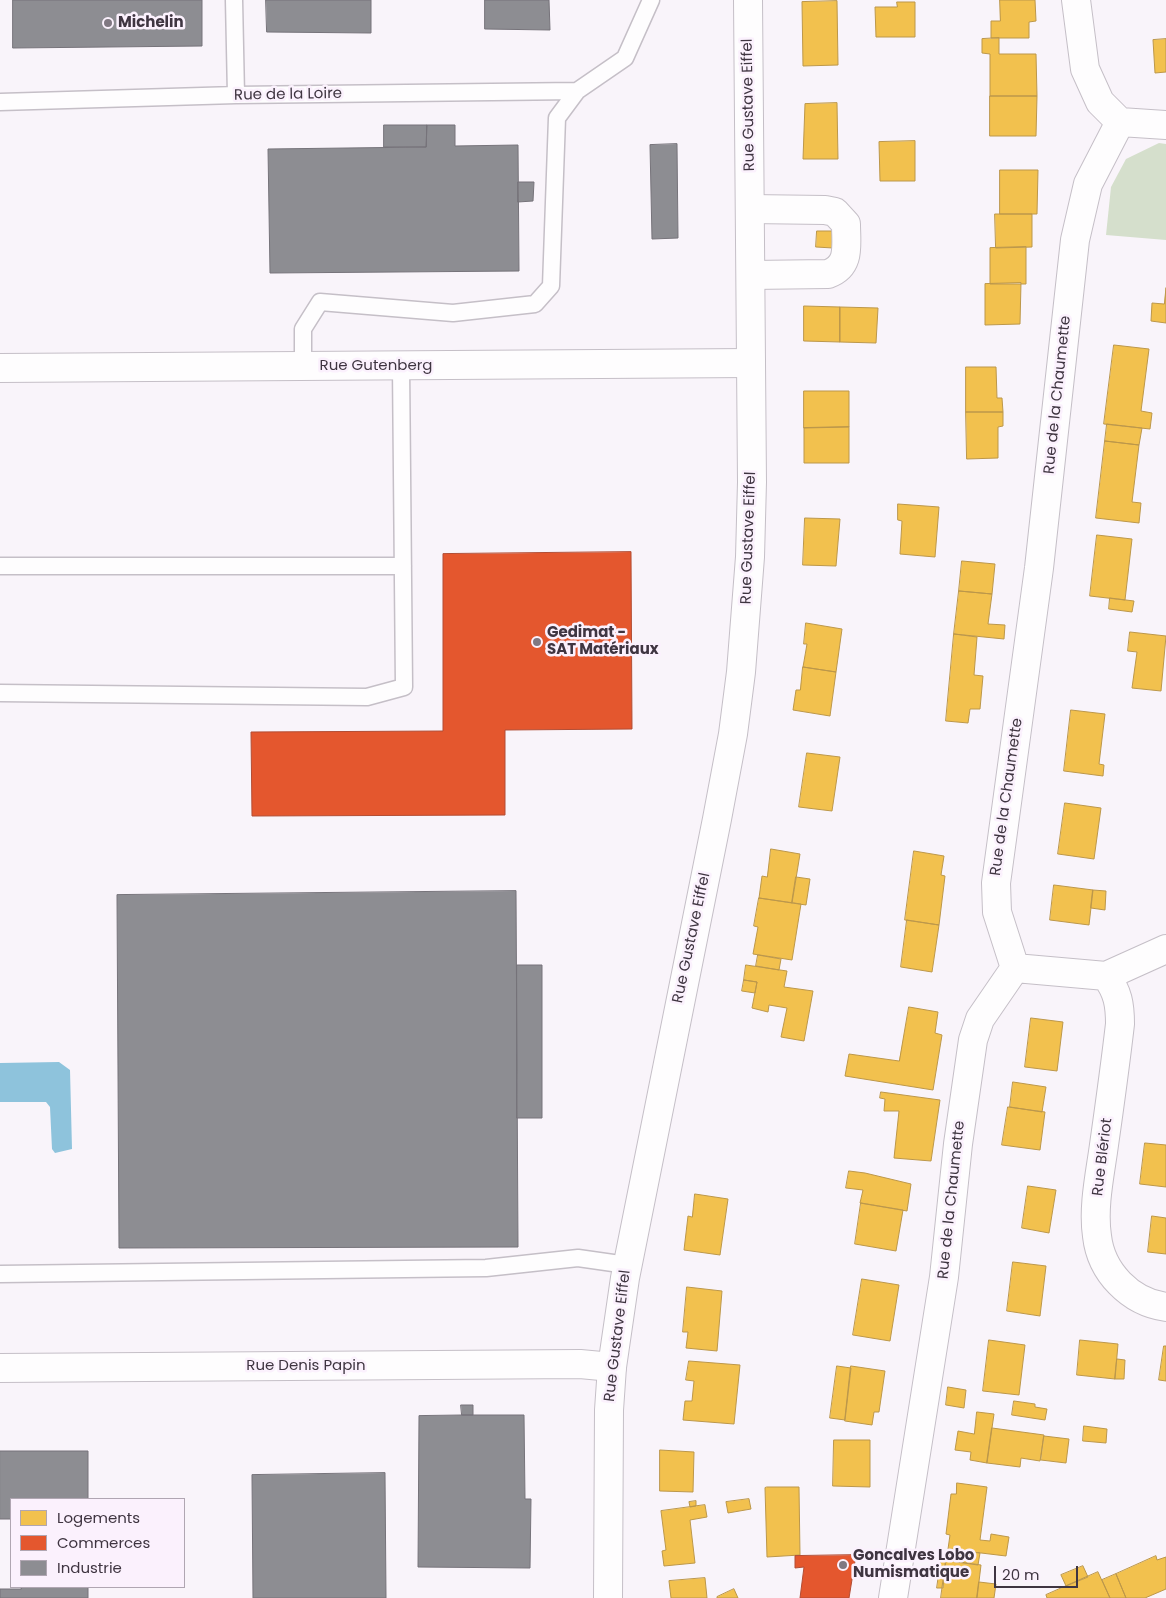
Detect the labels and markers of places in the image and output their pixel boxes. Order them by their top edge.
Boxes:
place label: Michelin [118,14,184,32]
marker: Michelin [102,17,114,29]
place label: Gedimat - SAT Matériaux [547,624,659,659]
marker: Gedimat - SAT Matériaux [531,636,543,648]
place label: Goncalves Lobo Numismatique [853,1547,974,1582]
marker: Goncalves Lobo Numismatique [837,1559,849,1571]

